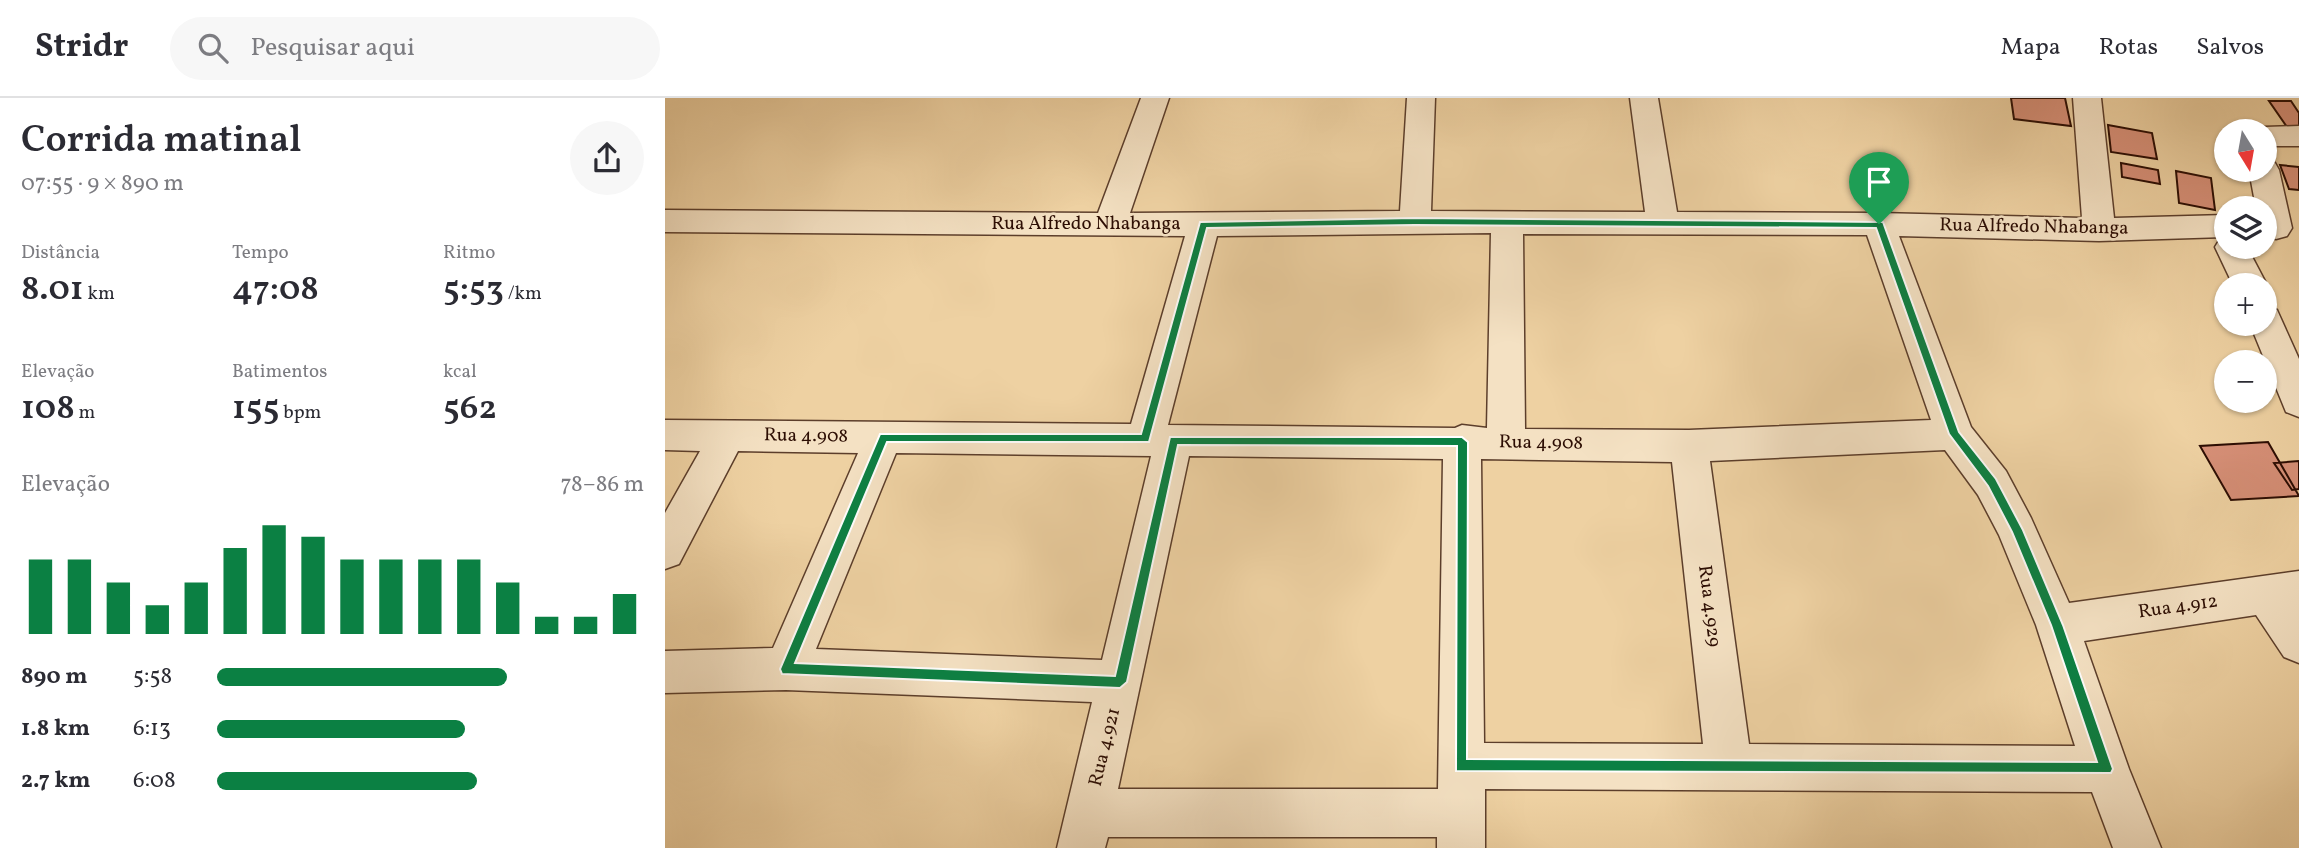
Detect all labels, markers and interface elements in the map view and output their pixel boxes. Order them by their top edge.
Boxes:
search box [170,17,660,80]
text: Stridr [35,25,128,71]
icon: search [194,29,232,67]
text: Pesquisar aqui [250,30,415,66]
text: Mapa [2001,31,2061,65]
text: Rotas [2099,31,2158,65]
text: Salvos [2196,31,2264,65]
text: Corrida matinal [21,115,302,168]
north arrow [2214,119,2277,182]
map controls [2214,119,2277,413]
button: share [570,121,644,195]
pin [1849,152,1909,224]
icon: arrive [1860,163,1898,201]
text: 07:55 · 9 × 890 m [21,168,184,200]
button: layers [2214,196,2277,259]
street label: Rua Alfredo Nhabanga [991,211,1181,237]
street label: Rua Alfredo Nhabanga [1939,212,2129,242]
text: Distância [21,240,100,266]
text: Tempo [232,240,289,266]
text: Ritmo [443,240,495,266]
text: 8.01 [21,266,84,314]
text: 47:08 [232,266,319,314]
text: 5:53 [443,266,504,314]
button: + [2214,273,2277,336]
text: km [84,281,115,307]
text: /km [504,281,542,307]
button: − [2214,350,2277,413]
text: Elevação [21,359,94,385]
text: Batimentos [232,359,327,385]
text: kcal [443,359,477,385]
text: 108 [21,385,75,433]
text: 155 [232,385,280,433]
text: 562 [443,385,497,433]
text: m [75,400,95,426]
text: bpm [280,400,321,426]
street label: Rua 4.908 [764,422,848,450]
street label: Rua 4.908 [1499,429,1583,457]
text: Elevação [21,469,110,501]
text: 78–86 m [561,469,644,501]
street label: Rua 4.929 [1691,563,1727,649]
street label: Rua 4.912 [2136,589,2220,625]
text: 890 m [21,661,87,693]
text: 5:58 [133,661,172,693]
street label: Rua 4.921 [1083,705,1127,789]
text: 1.8 km [21,713,90,745]
text: 6:13 [133,713,171,745]
text: 2.7 km [21,765,91,797]
text: 6:08 [133,765,176,797]

